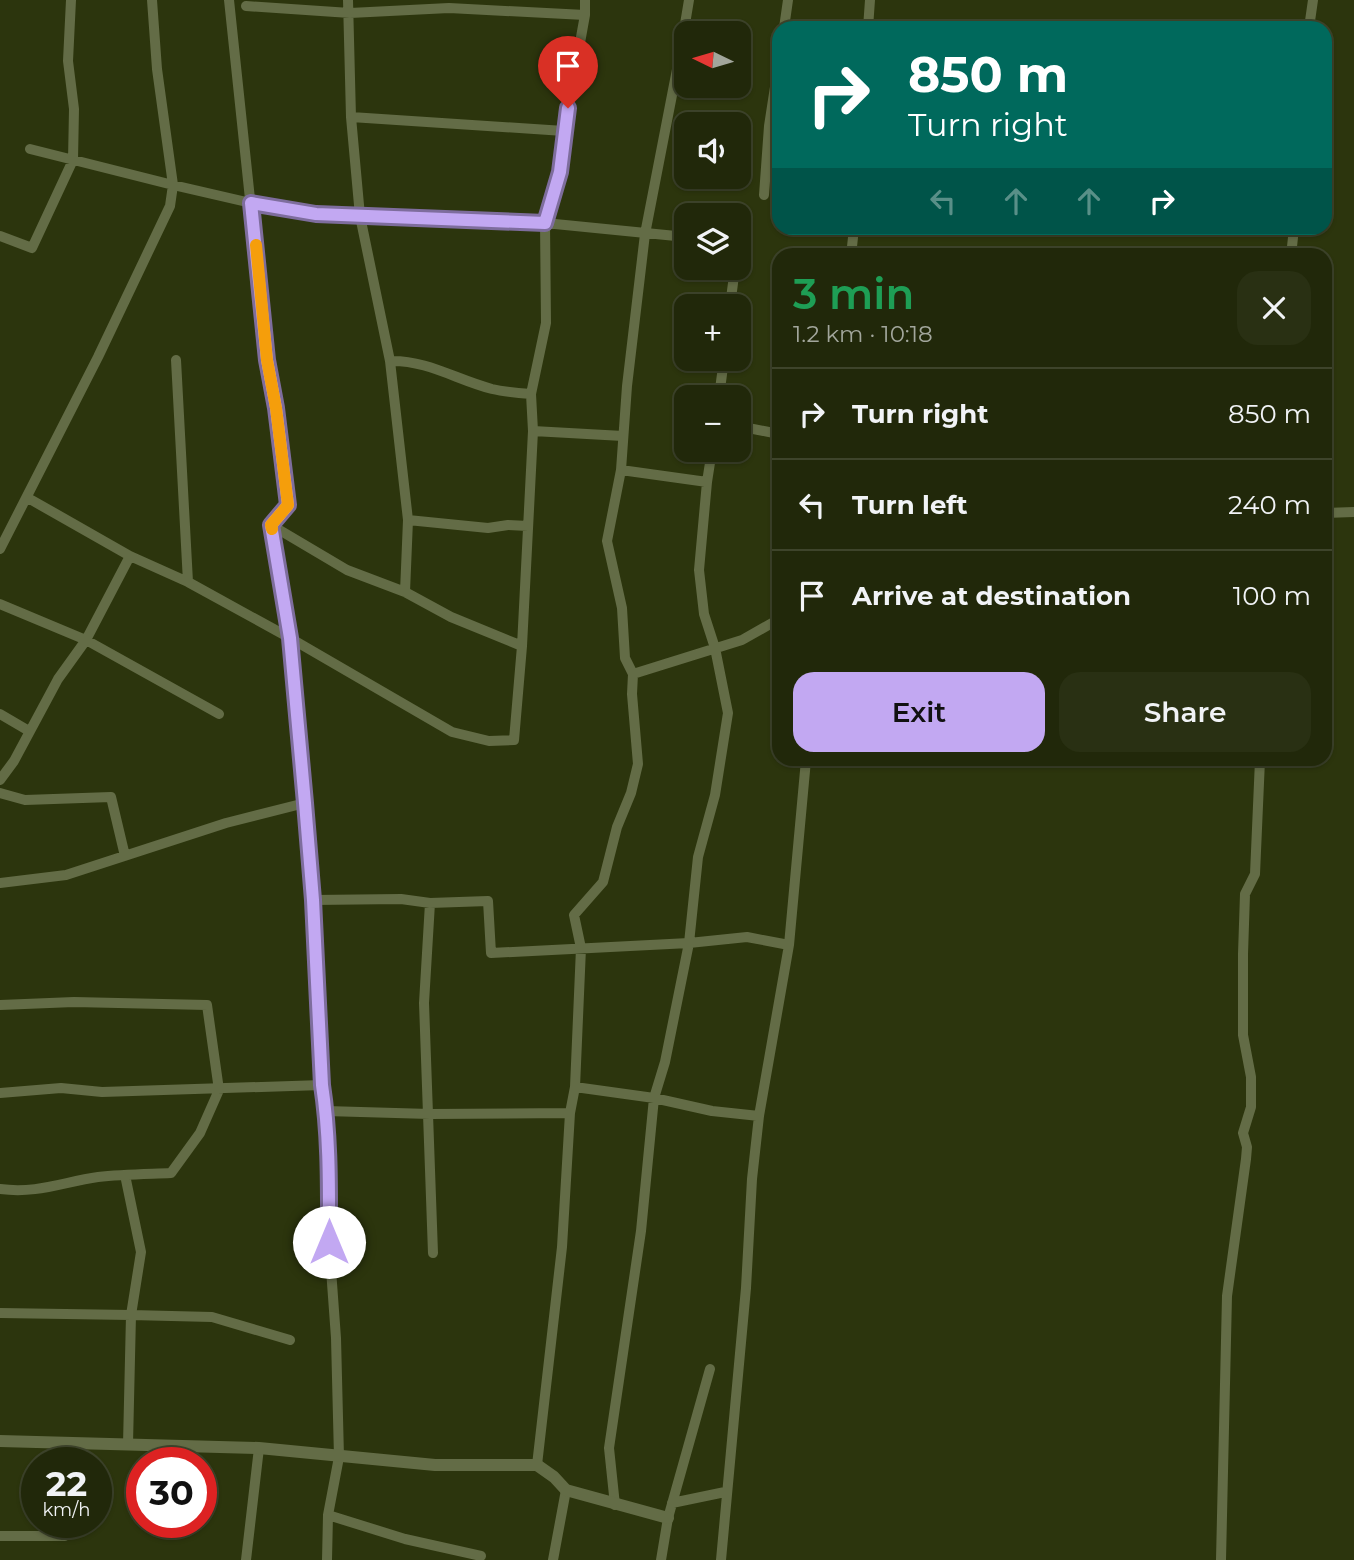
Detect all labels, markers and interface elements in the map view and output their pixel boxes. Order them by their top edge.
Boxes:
north arrow [674,21,751,98]
map controls [674,21,751,462]
pin [538,36,598,108]
text: 850 m [908,45,1068,104]
icon: arrive [549,47,587,85]
icon: right [793,49,884,140]
text: Turn right [908,105,1068,144]
button: sound [674,112,751,189]
icon: left [924,182,962,220]
icon: ahead [997,182,1035,220]
icon: ahead [1070,182,1108,220]
icon: right [1143,182,1181,220]
button: layers [674,203,751,280]
text: 3 min [793,268,914,320]
button: close [1237,271,1311,345]
button: + [674,294,751,371]
text: 1.2 km · 10:18 [793,320,933,348]
button: − [674,385,751,462]
icon: right [793,395,831,433]
text: Turn right [852,398,988,430]
text: 850 m [1228,398,1311,430]
icon: left [793,486,831,524]
text: Turn left [852,489,968,521]
text: 240 m [1228,489,1311,521]
icon: arrive [793,577,831,615]
text: Arrive at destination [852,580,1131,612]
text: 100 m [1233,580,1311,612]
button: Exit [793,672,1045,752]
button: Share [1059,672,1311,752]
position arrow [292,1205,366,1279]
speed limit sign: 30 [126,1447,217,1538]
text: 22 [46,1462,87,1505]
text: km/h [42,1499,91,1521]

